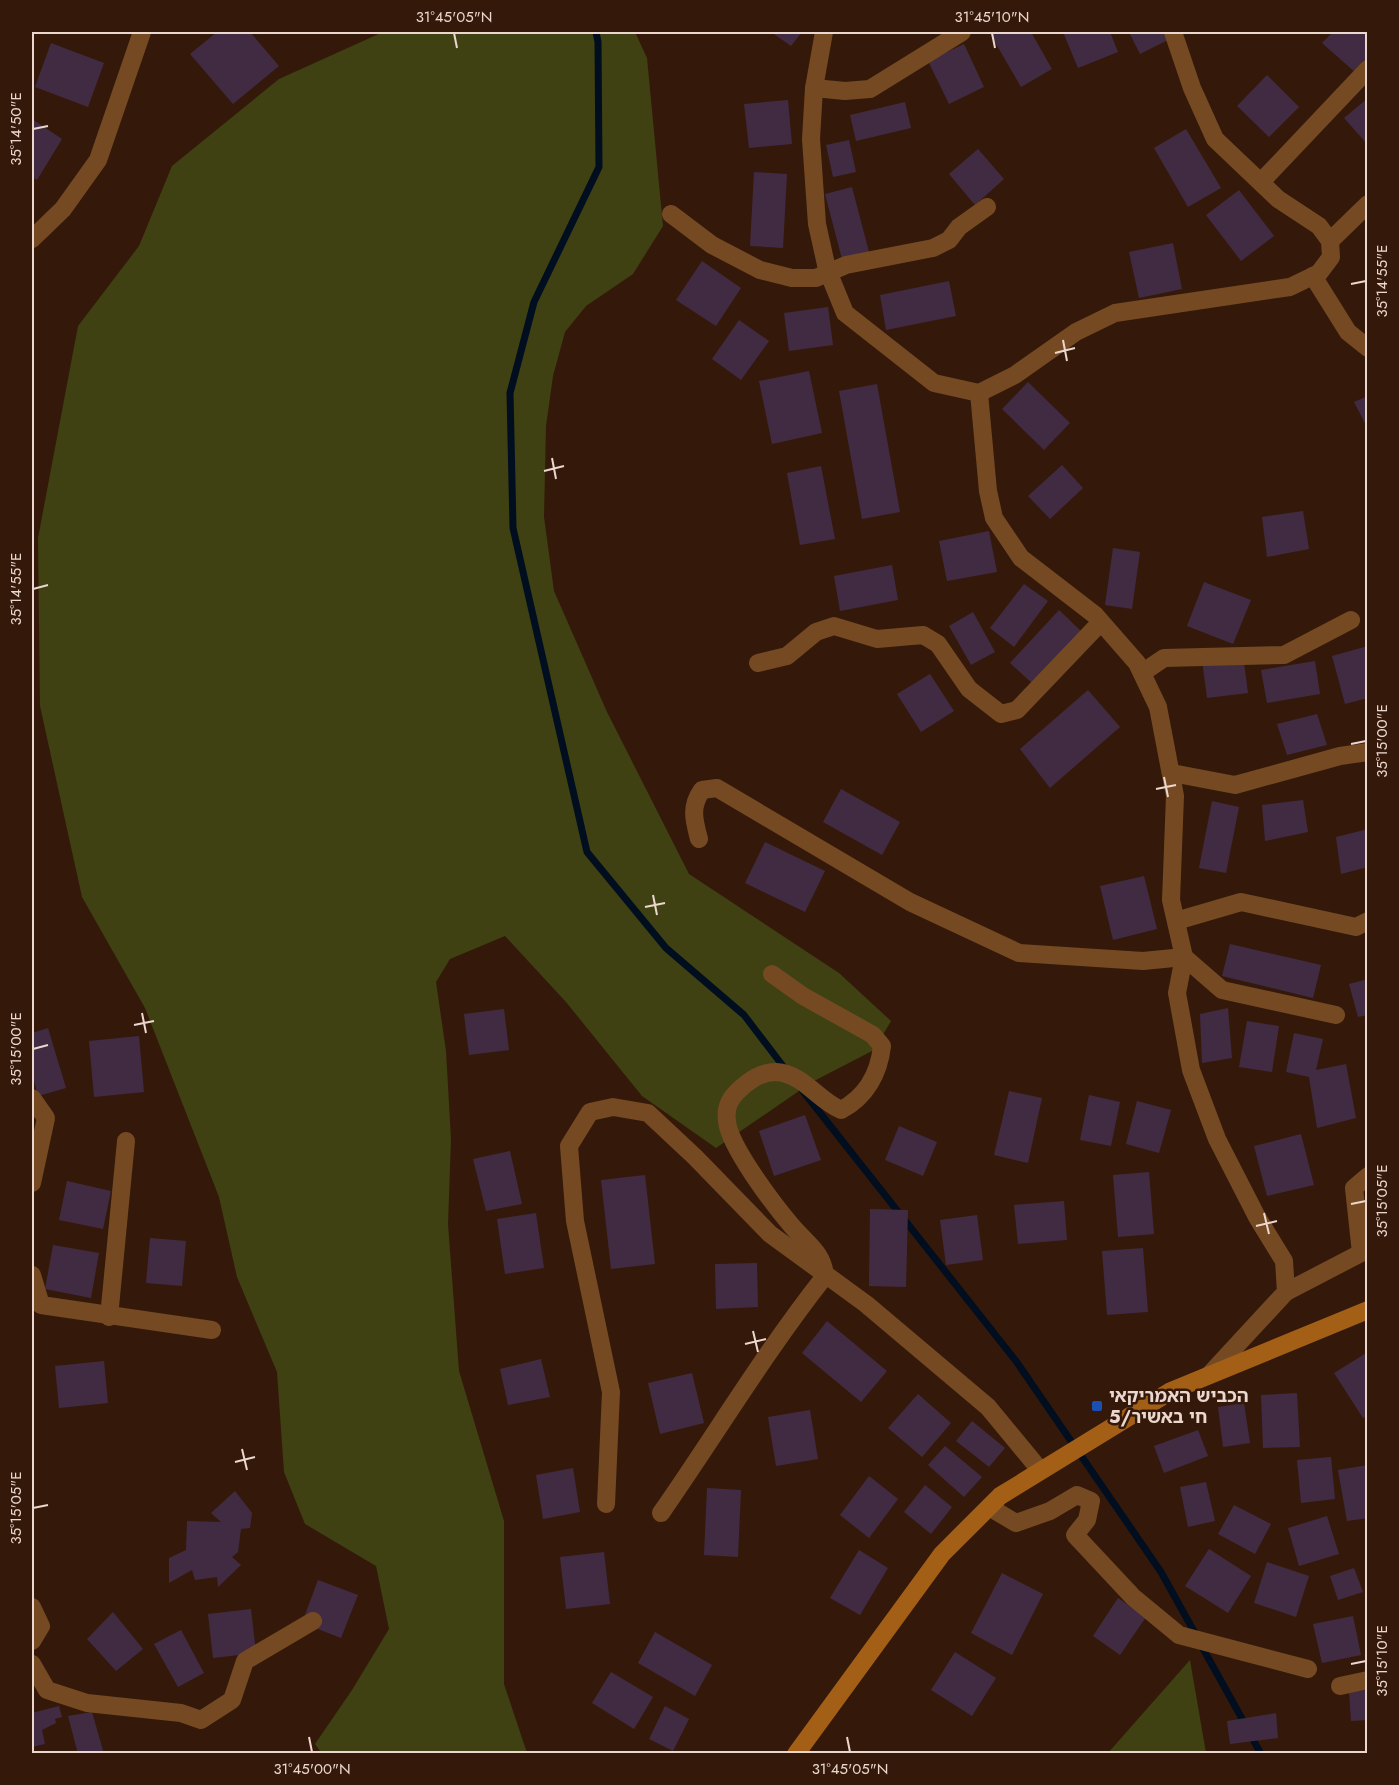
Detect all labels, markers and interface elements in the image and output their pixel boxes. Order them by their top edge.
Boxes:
text: 31°45'05"N [416,6,492,28]
text: 31°45'10"N [955,6,1029,28]
text: 35°14'50"E [5,92,27,166]
text: 35°14'55"E [1371,245,1393,317]
text: 35°14'55"E [5,553,27,625]
text: 35°15'00"E [1371,704,1393,778]
text: 35°15'00"E [5,1012,27,1086]
text: 35°15'05"E [1371,1165,1393,1238]
place label: הכביש האמריקאי 5/חי באשיר [1109,1383,1249,1430]
marker: הכביש האמריקאי 5/חי באשיר [1090,1399,1104,1413]
text: 35°15'05"E [5,1472,27,1545]
text: 35°15'10"E [1371,1625,1393,1697]
text: 31°45'00"N [273,1758,351,1780]
text: 31°45'05"N [812,1758,888,1780]

